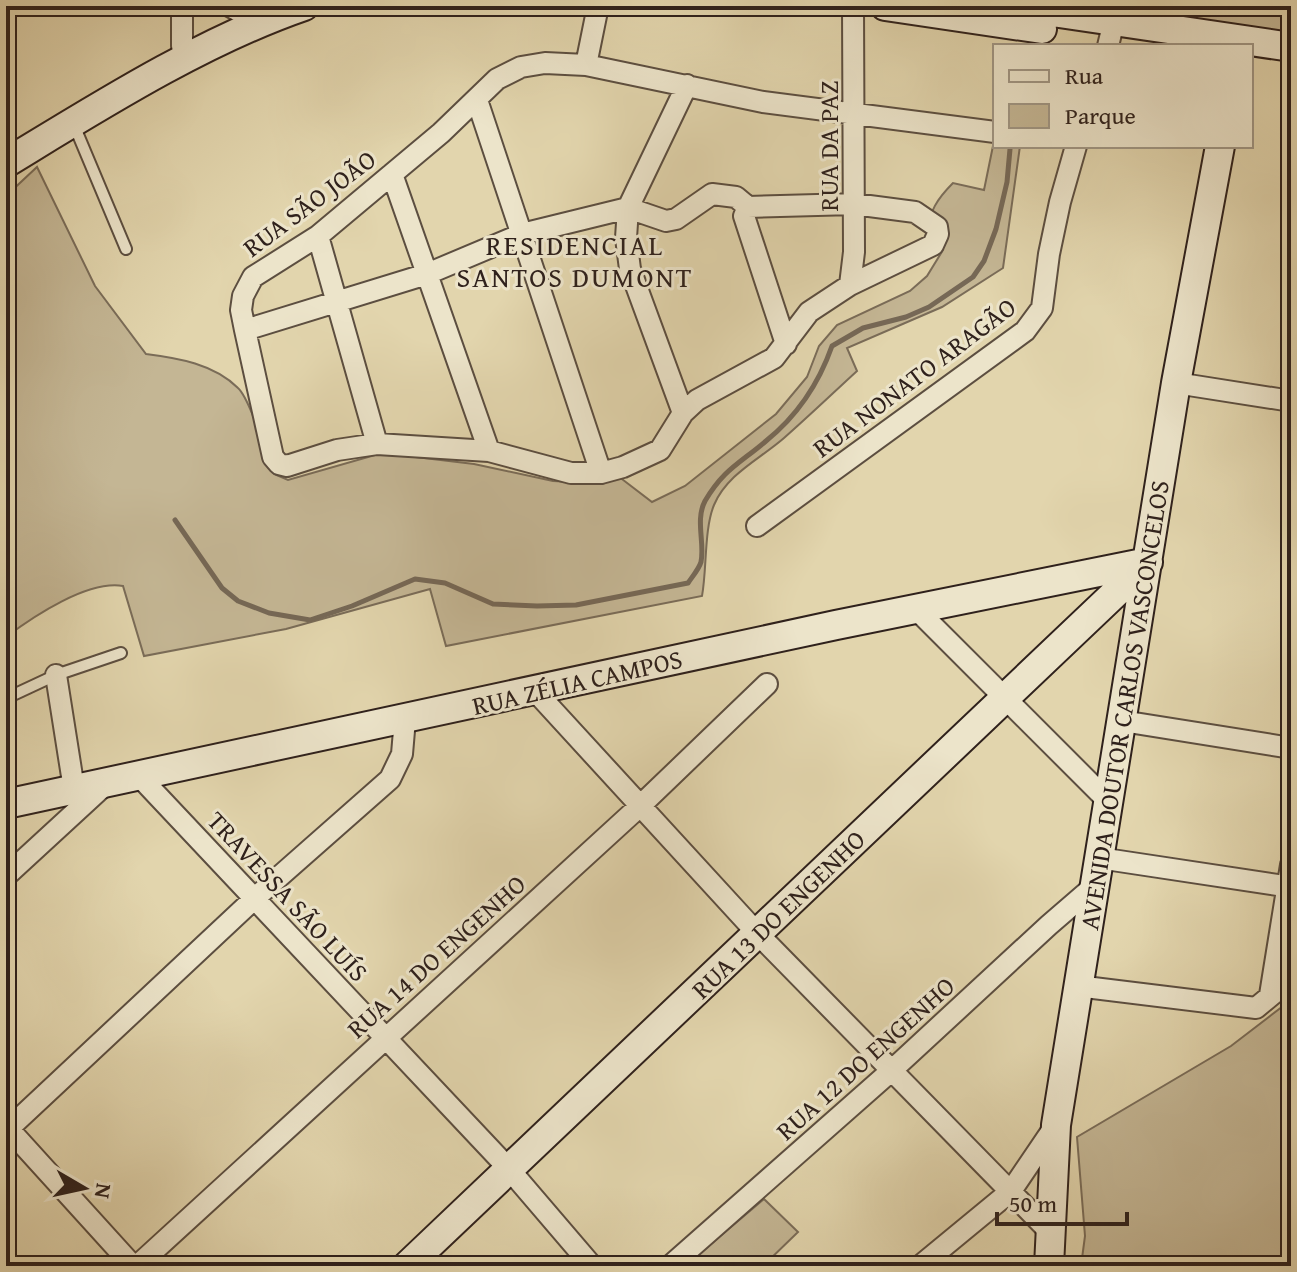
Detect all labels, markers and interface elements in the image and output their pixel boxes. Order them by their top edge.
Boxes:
legend [993,44,1253,148]
text: Rua [1065,58,1104,93]
street label: RUA DA PAZ [809,81,848,211]
text: Parque [1065,98,1136,133]
street label: RUA SÃO JOÃO [234,140,384,266]
district label: RESIDENCIAL SANTOS DUMONT [457,224,693,297]
street label: RUA NONATO ARAGÃO [804,287,1024,467]
street label: AVENIDA DOUTOR CARLOS VASCONCELOS [1069,477,1179,933]
street label: RUA ZÉLIA CAMPOS [468,639,686,725]
street label: TRAVESSA SÃO LUÍS [198,802,378,990]
street label: RUA 13 DO ENGENHO [682,820,874,1008]
street label: RUA 14 DO ENGENHO [338,865,534,1047]
street label: RUA 12 DO ENGENHO [767,967,963,1149]
north arrow [44,1148,124,1228]
scale bar [997,1176,1127,1226]
text: N [87,1181,121,1201]
text: 50 m [1009,1186,1057,1221]

